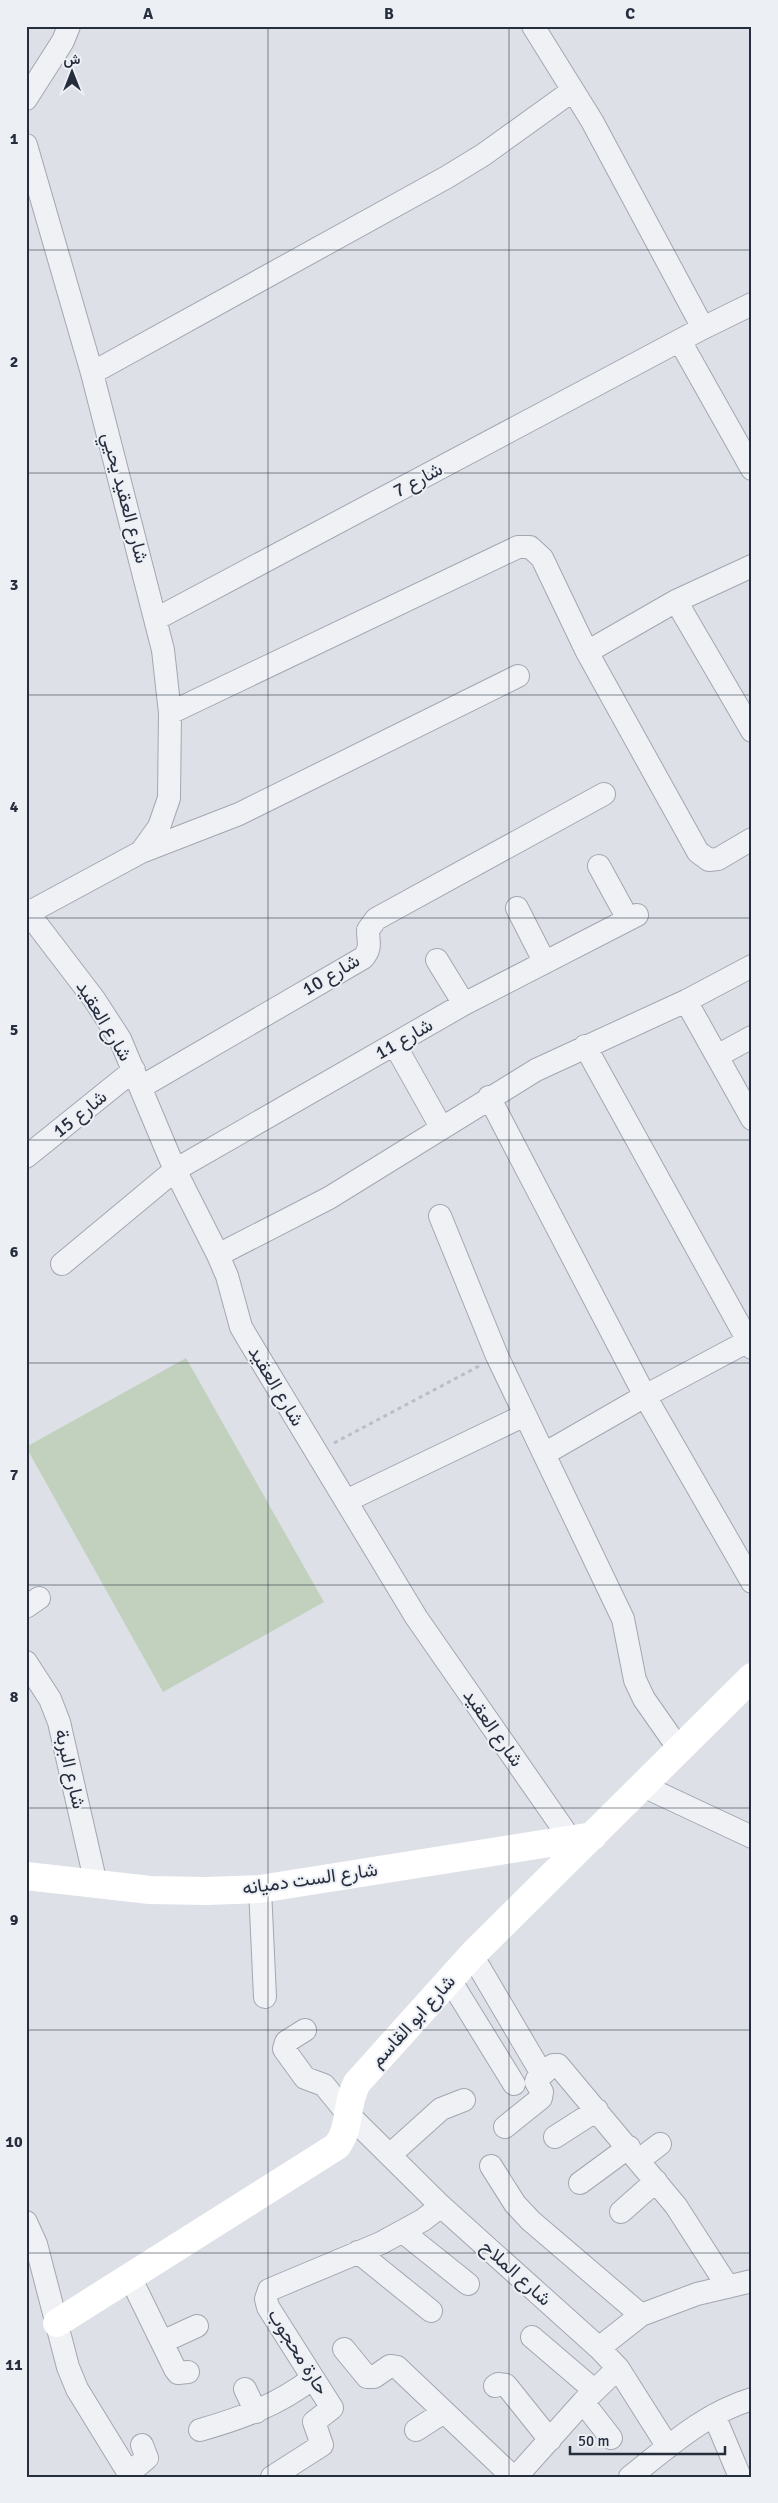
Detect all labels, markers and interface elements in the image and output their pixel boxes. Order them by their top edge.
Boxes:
text: A [143,4,154,24]
text: B [384,4,394,24]
text: C [625,4,635,24]
north arrow [48,48,98,98]
text: ش [64,51,81,68]
text: 1 [10,129,19,149]
text: 2 [10,352,18,372]
street label: شارع العقيد يحيي [93,430,154,567]
street label: شارع 7 [389,457,447,503]
text: 3 [10,575,18,595]
text: 4 [10,797,19,817]
street label: شارع 10 [298,949,364,1001]
street label: شارع العقيد [71,976,137,1066]
street label: شارع 11 [371,1013,437,1065]
text: 5 [10,1020,18,1040]
street label: شارع 15 [48,1085,112,1143]
text: 6 [10,1242,19,1262]
street label: شارع العقيد [243,1341,309,1431]
text: 7 [10,1465,19,1485]
street label: شارع العقيد [457,1684,529,1772]
text: 8 [10,1687,19,1707]
street label: شارع البربة [49,1727,91,1811]
street label: شارع الست دميانه [241,1858,379,1900]
text: 9 [10,1910,19,1930]
street label: شارع ابو القاسم [365,1970,461,2072]
text: 10 [5,2132,23,2152]
street label: شارع الملاح [476,2235,556,2311]
street label: حارة محجوب [262,2305,334,2399]
text: 11 [5,2355,23,2375]
scale bar [570,2423,726,2455]
text: 50 m [578,2432,609,2450]

